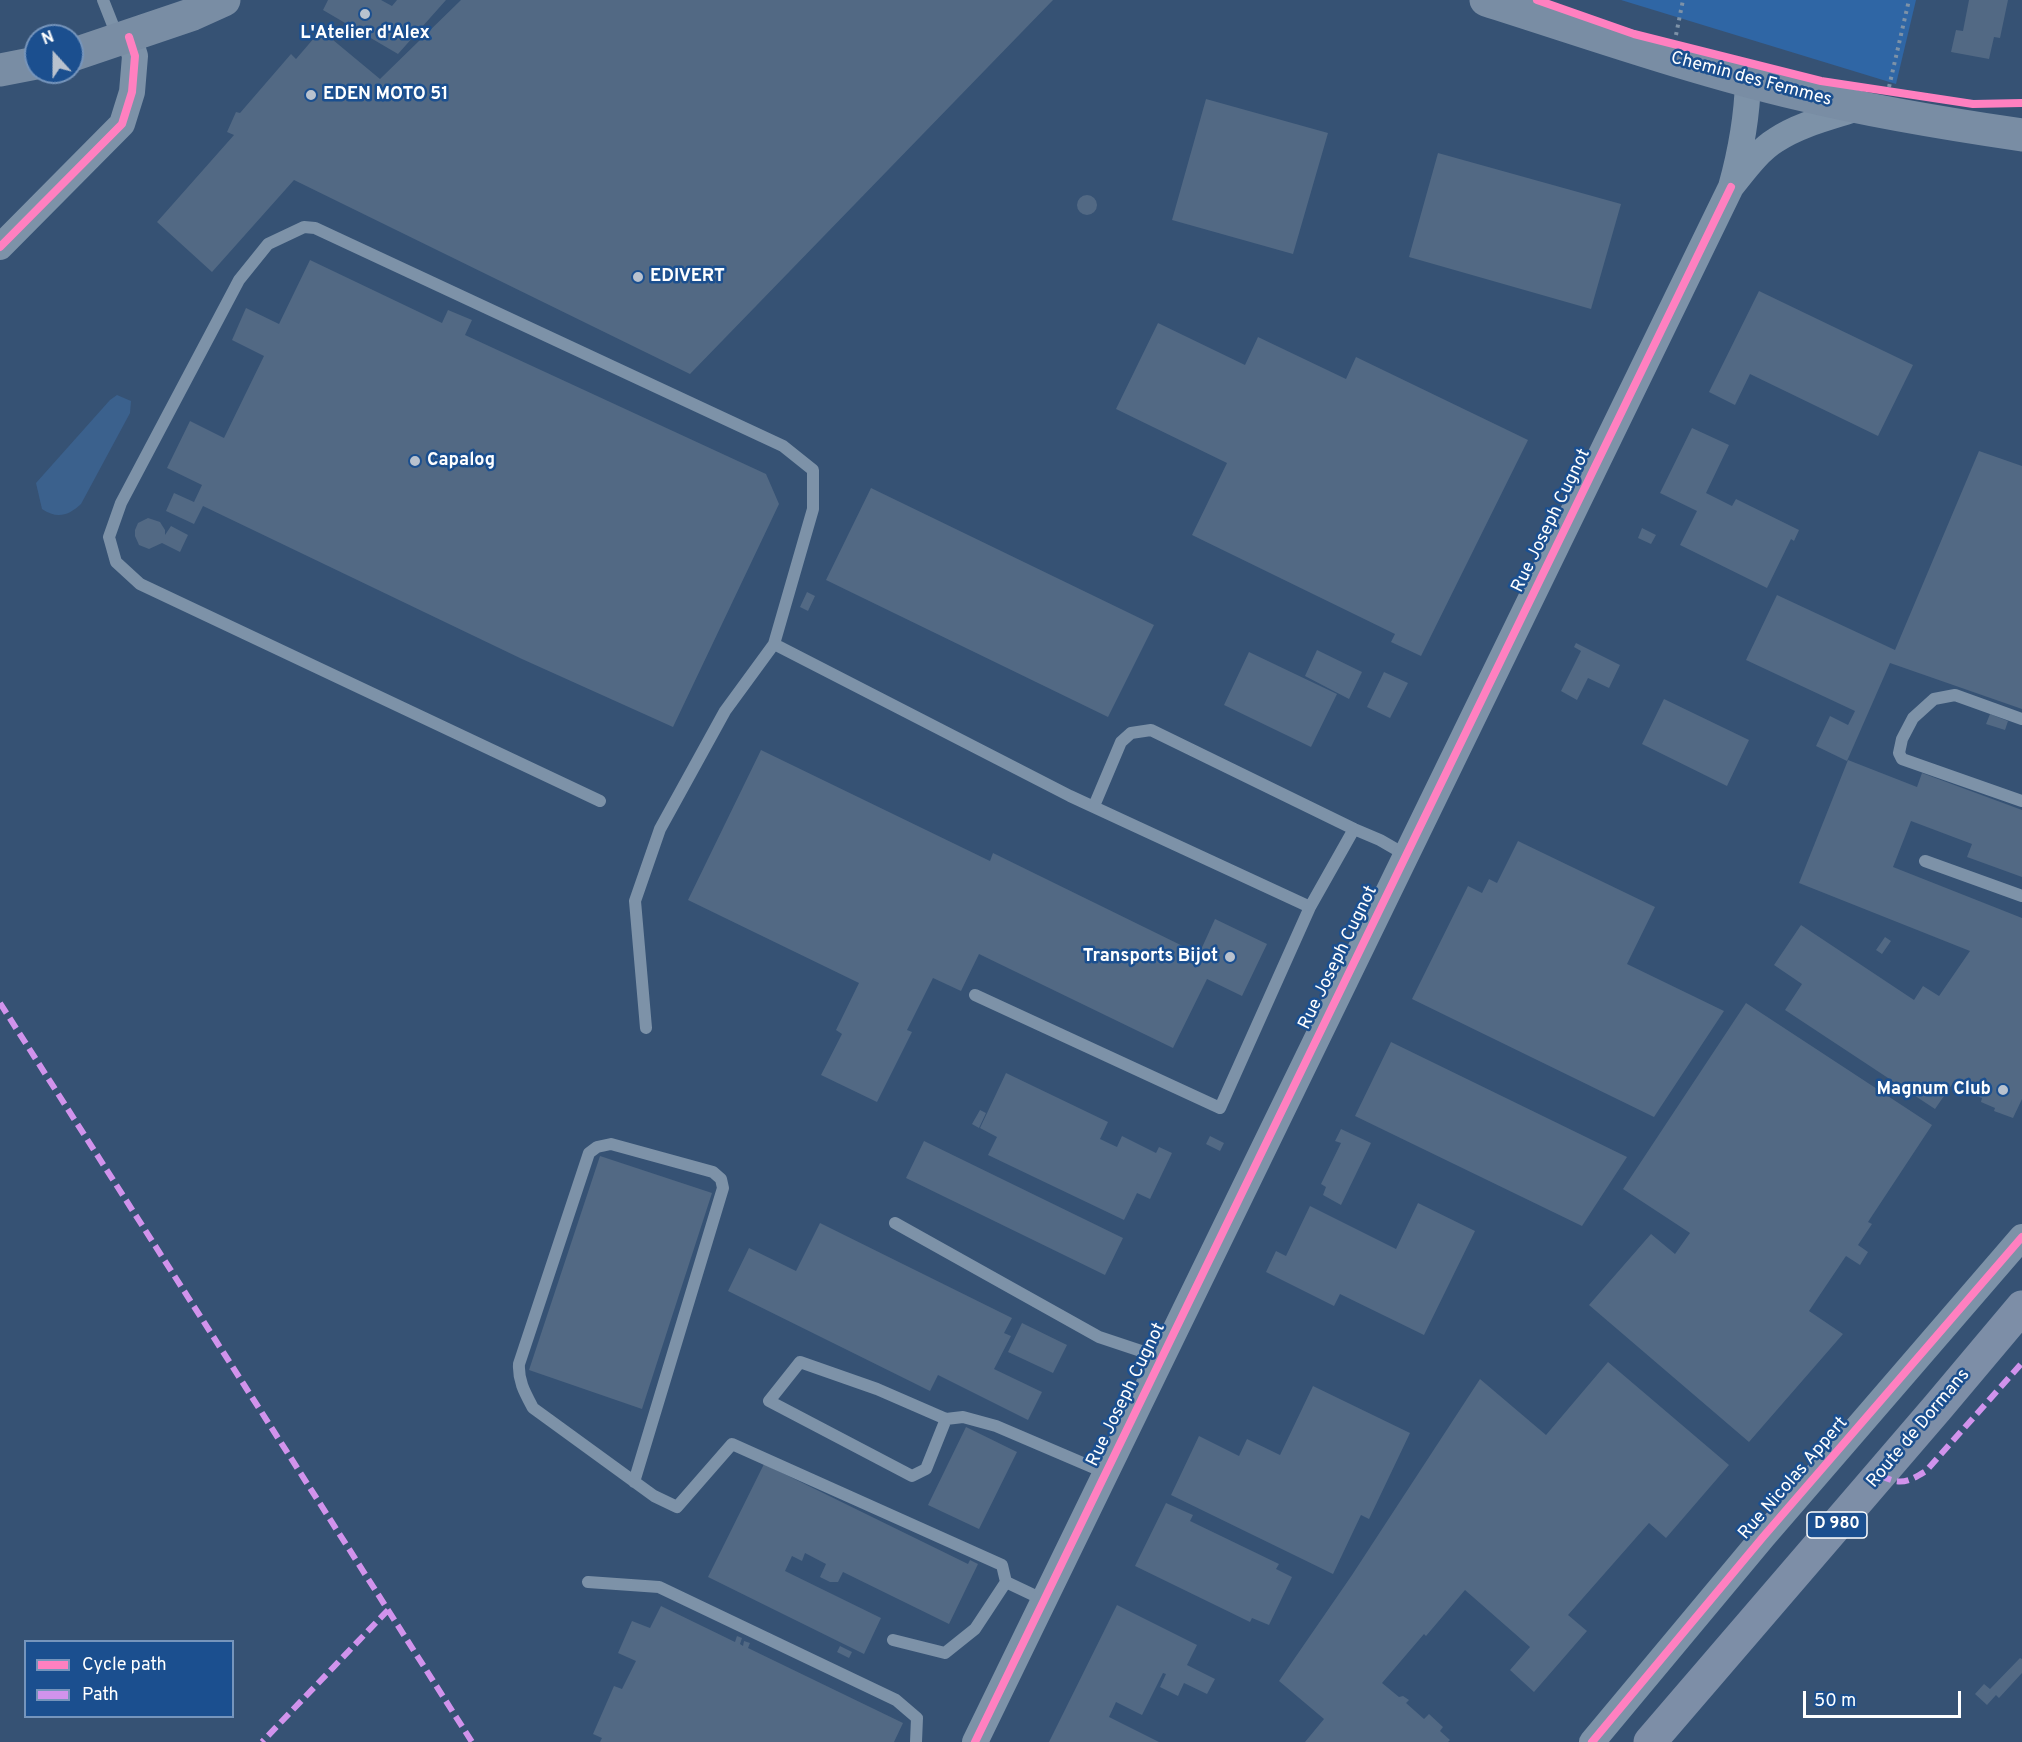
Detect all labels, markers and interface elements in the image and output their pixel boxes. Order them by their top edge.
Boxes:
marker: L'Atelier d'Alex [358,7,372,21]
place label: L'Atelier d'Alex [300,23,430,45]
north arrow [24,24,84,84]
text: N [39,28,57,50]
street label: Chemin des Femmes [1668,48,1834,112]
place label: EDEN MOTO 51 [323,84,449,106]
marker: EDEN MOTO 51 [304,88,318,102]
place label: EDIVERT [650,266,725,288]
marker: EDIVERT [631,270,645,284]
street label: Rue Joseph Cugnot [1508,446,1596,596]
place label: Capalog [427,450,495,472]
marker: Capalog [408,454,422,468]
street label: Rue Joseph Cugnot [1295,883,1383,1033]
place label: Transports Bijot [1083,946,1218,968]
marker: Transports Bijot [1223,950,1237,964]
place label: Magnum Club [1877,1079,1991,1101]
marker: Magnum Club [1996,1083,2010,1097]
street label: Rue Joseph Cugnot [1083,1320,1171,1470]
street label: Route de Dormans [1863,1365,1975,1493]
street label: Rue Nicolas Appert [1735,1413,1853,1545]
road number: D 980 [1807,1512,1867,1538]
legend [24,1640,234,1718]
text: Cycle path [82,1654,167,1677]
scale bar [1806,1679,1964,1717]
text: Path [82,1684,119,1707]
text: 50 m [1814,1690,1856,1713]

